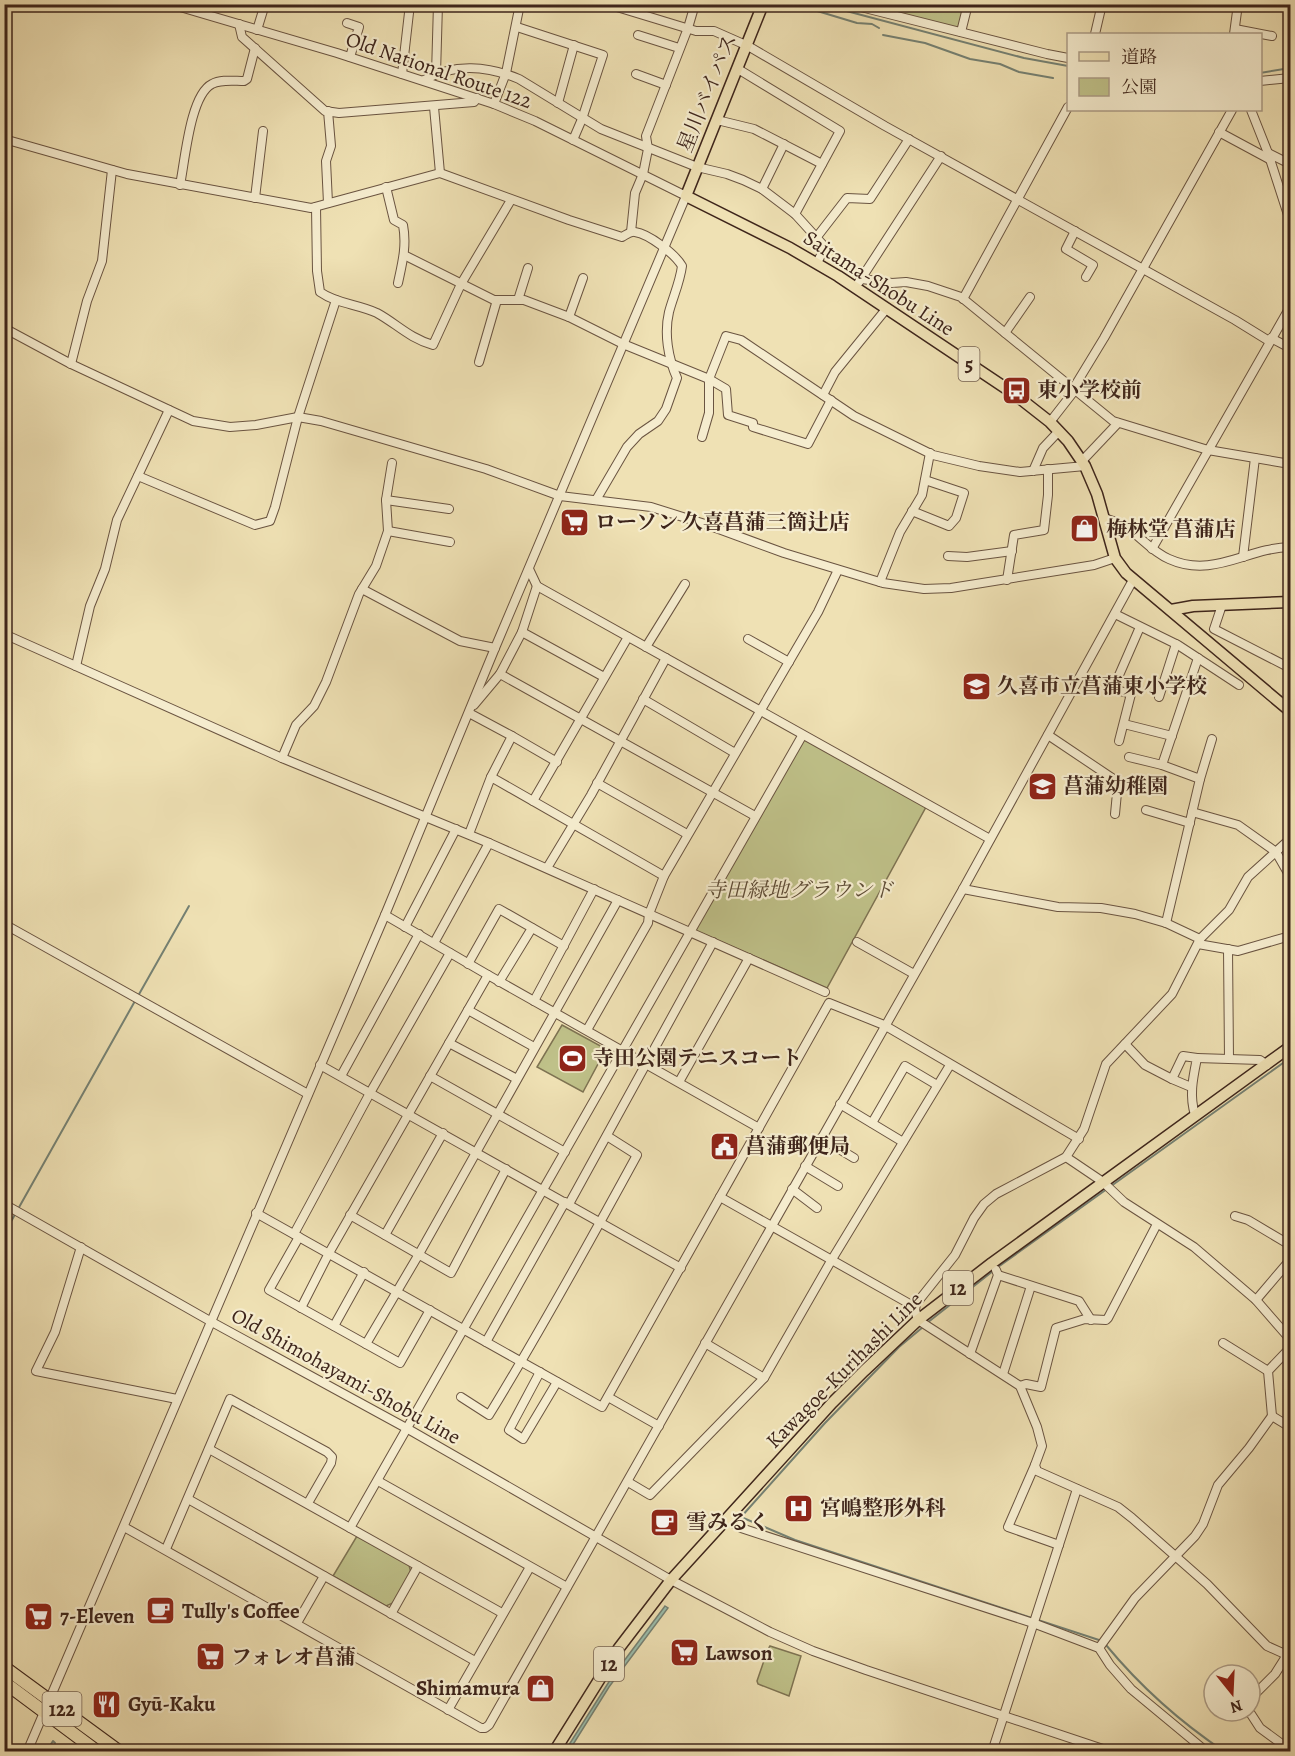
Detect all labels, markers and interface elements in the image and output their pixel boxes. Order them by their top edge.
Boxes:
street label: Old National Route 122 [342,25,536,115]
street label: 星川バイパス [670,30,744,156]
legend [1067,33,1262,111]
text: 道路 [1121,45,1157,69]
text: 公園 [1121,75,1157,99]
street label: Saitama-Shobu Line [798,224,960,342]
road number: 5 [958,347,980,381]
bus stop icon: 東小学校前 [1000,374,1032,406]
place label: 東小学校前 [1037,376,1142,404]
supermarket icon: ローソン 久喜菖蒲三箇辻店 [558,506,590,538]
place label: ローソン 久喜菖蒲三箇辻店 [595,508,850,536]
shop icon: 梅林堂 菖蒲店 [1069,513,1101,545]
place label: 梅林堂 菖蒲店 [1106,515,1236,543]
school or university icon: 久喜市立菖蒲東小学校 [960,670,992,702]
place label: 久喜市立菖蒲東小学校 [997,672,1207,700]
school or university icon: 菖蒲幼稚園 [1026,770,1058,802]
place label: 菖蒲幼稚園 [1063,772,1168,800]
park label: 寺田緑地グラウンド [705,876,894,904]
sports icon: 寺田公園テニスコート [556,1042,588,1074]
place label: 寺田公園テニスコート [593,1044,802,1072]
public building icon: 菖蒲郵便局 [708,1130,740,1162]
place label: 菖蒲郵便局 [745,1132,850,1160]
road number: 12 [943,1271,973,1305]
street label: Kawagoe-Kurihashi Line [760,1286,928,1454]
street label: Old Shimohayami-Shobu Line [226,1301,466,1451]
hospital icon: 宮嶋整形外科 [783,1492,815,1524]
place label: 宮嶋整形外科 [820,1494,946,1522]
cafe icon: 雪みるく [649,1506,681,1538]
place label: 雪みるく [686,1508,770,1536]
cafe icon: Tully's Coffee [145,1595,177,1627]
place label: Tully's Coffee [182,1597,300,1625]
supermarket icon: 7-Eleven [23,1600,55,1632]
place label: 7-Eleven [60,1602,135,1630]
supermarket icon: Lawson [668,1637,700,1669]
place label: Lawson [705,1639,773,1667]
supermarket icon: フォレオ菖蒲 [194,1641,226,1673]
place label: フォレオ菖蒲 [231,1643,356,1671]
road number: 12 [594,1647,624,1681]
north arrow [1202,1663,1262,1723]
shop icon: Shimamura [525,1672,557,1704]
place label: Shimamura [416,1674,521,1702]
restaurant icon: Gyū-Kaku [91,1688,123,1720]
place label: Gyū-Kaku [128,1690,216,1718]
road number: 122 [42,1692,82,1726]
text: N [1227,1694,1245,1719]

